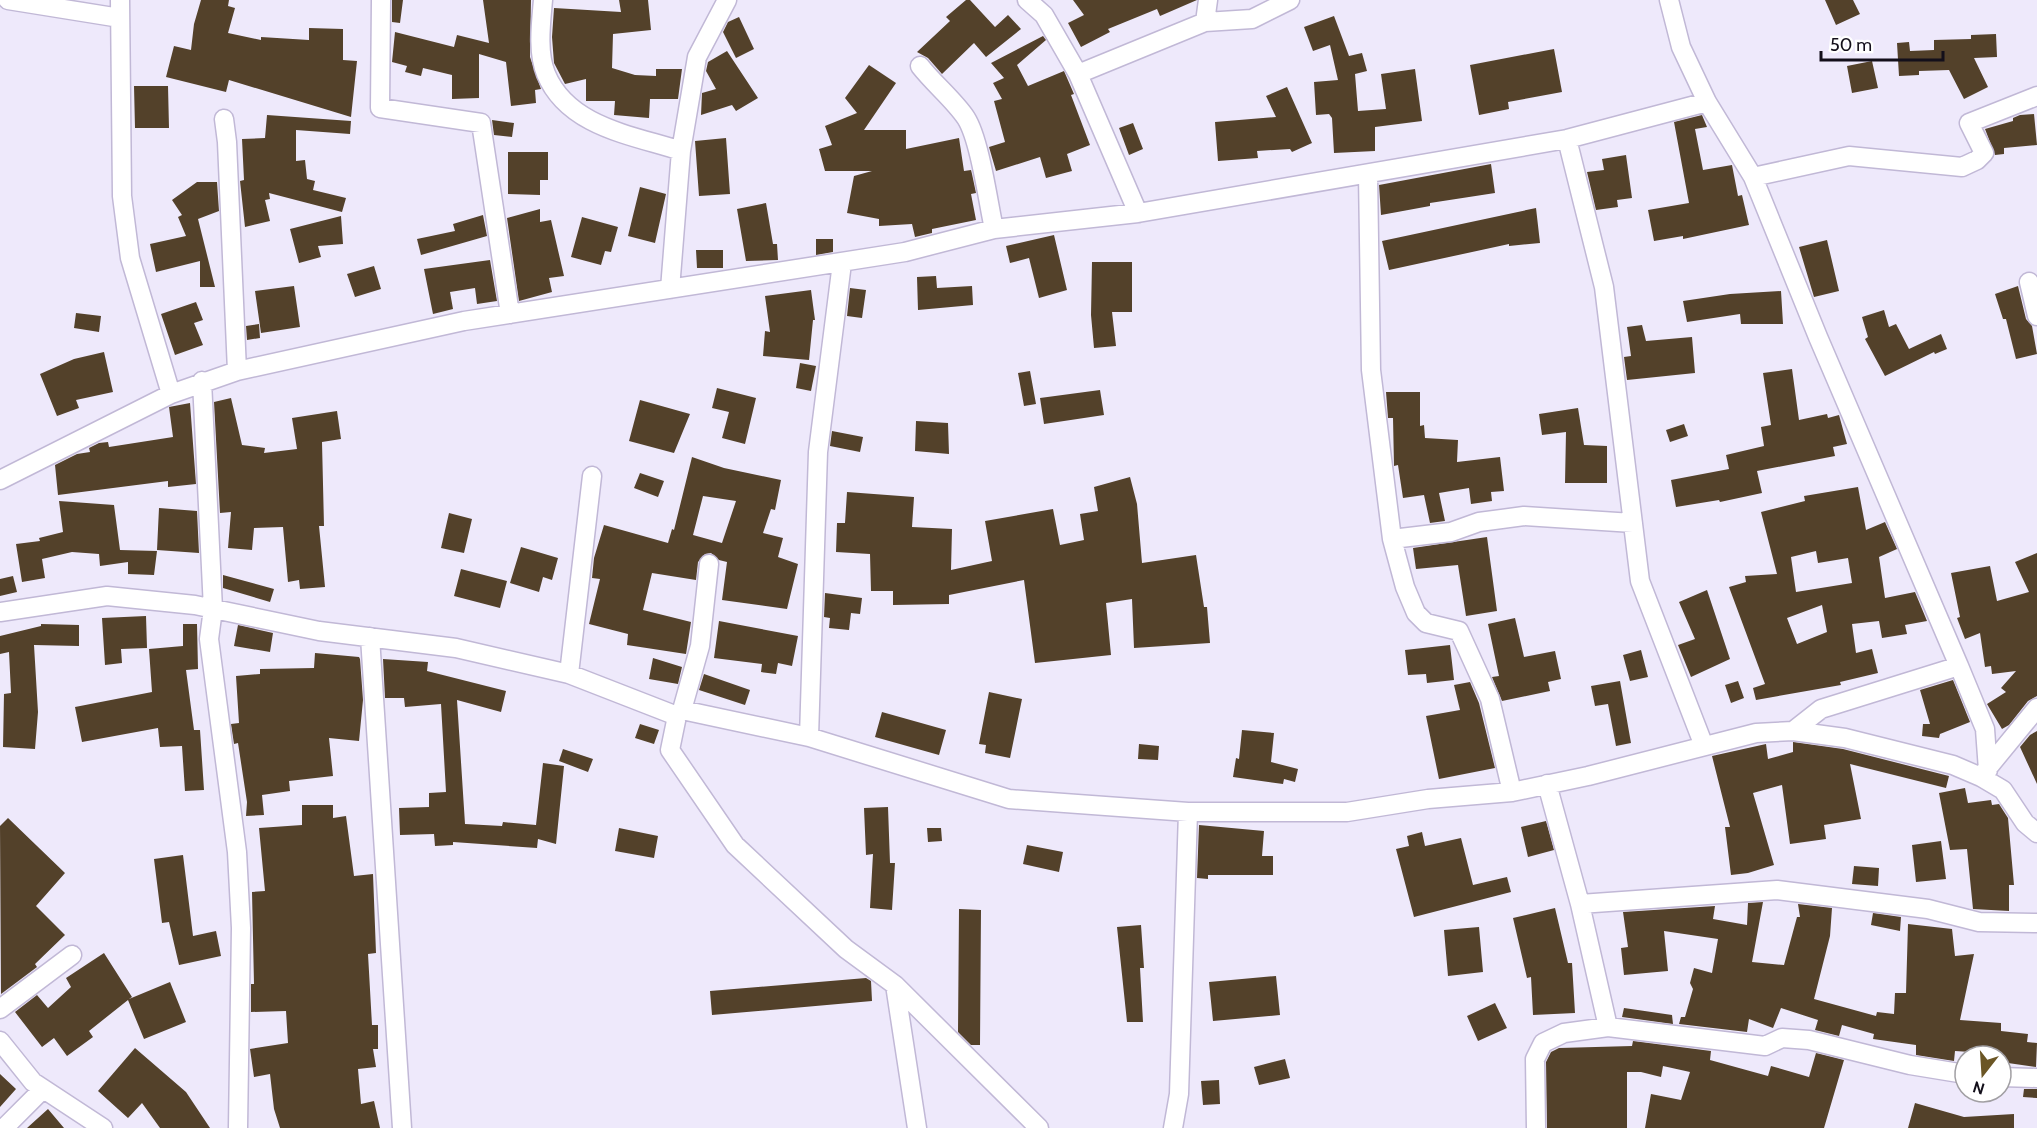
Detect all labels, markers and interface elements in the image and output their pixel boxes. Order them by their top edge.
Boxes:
scale bar [1821,24,1942,62]
text: 50 m [1830,34,1872,56]
north arrow [1953,1044,2013,1104]
text: N [1971,1077,1987,1099]

